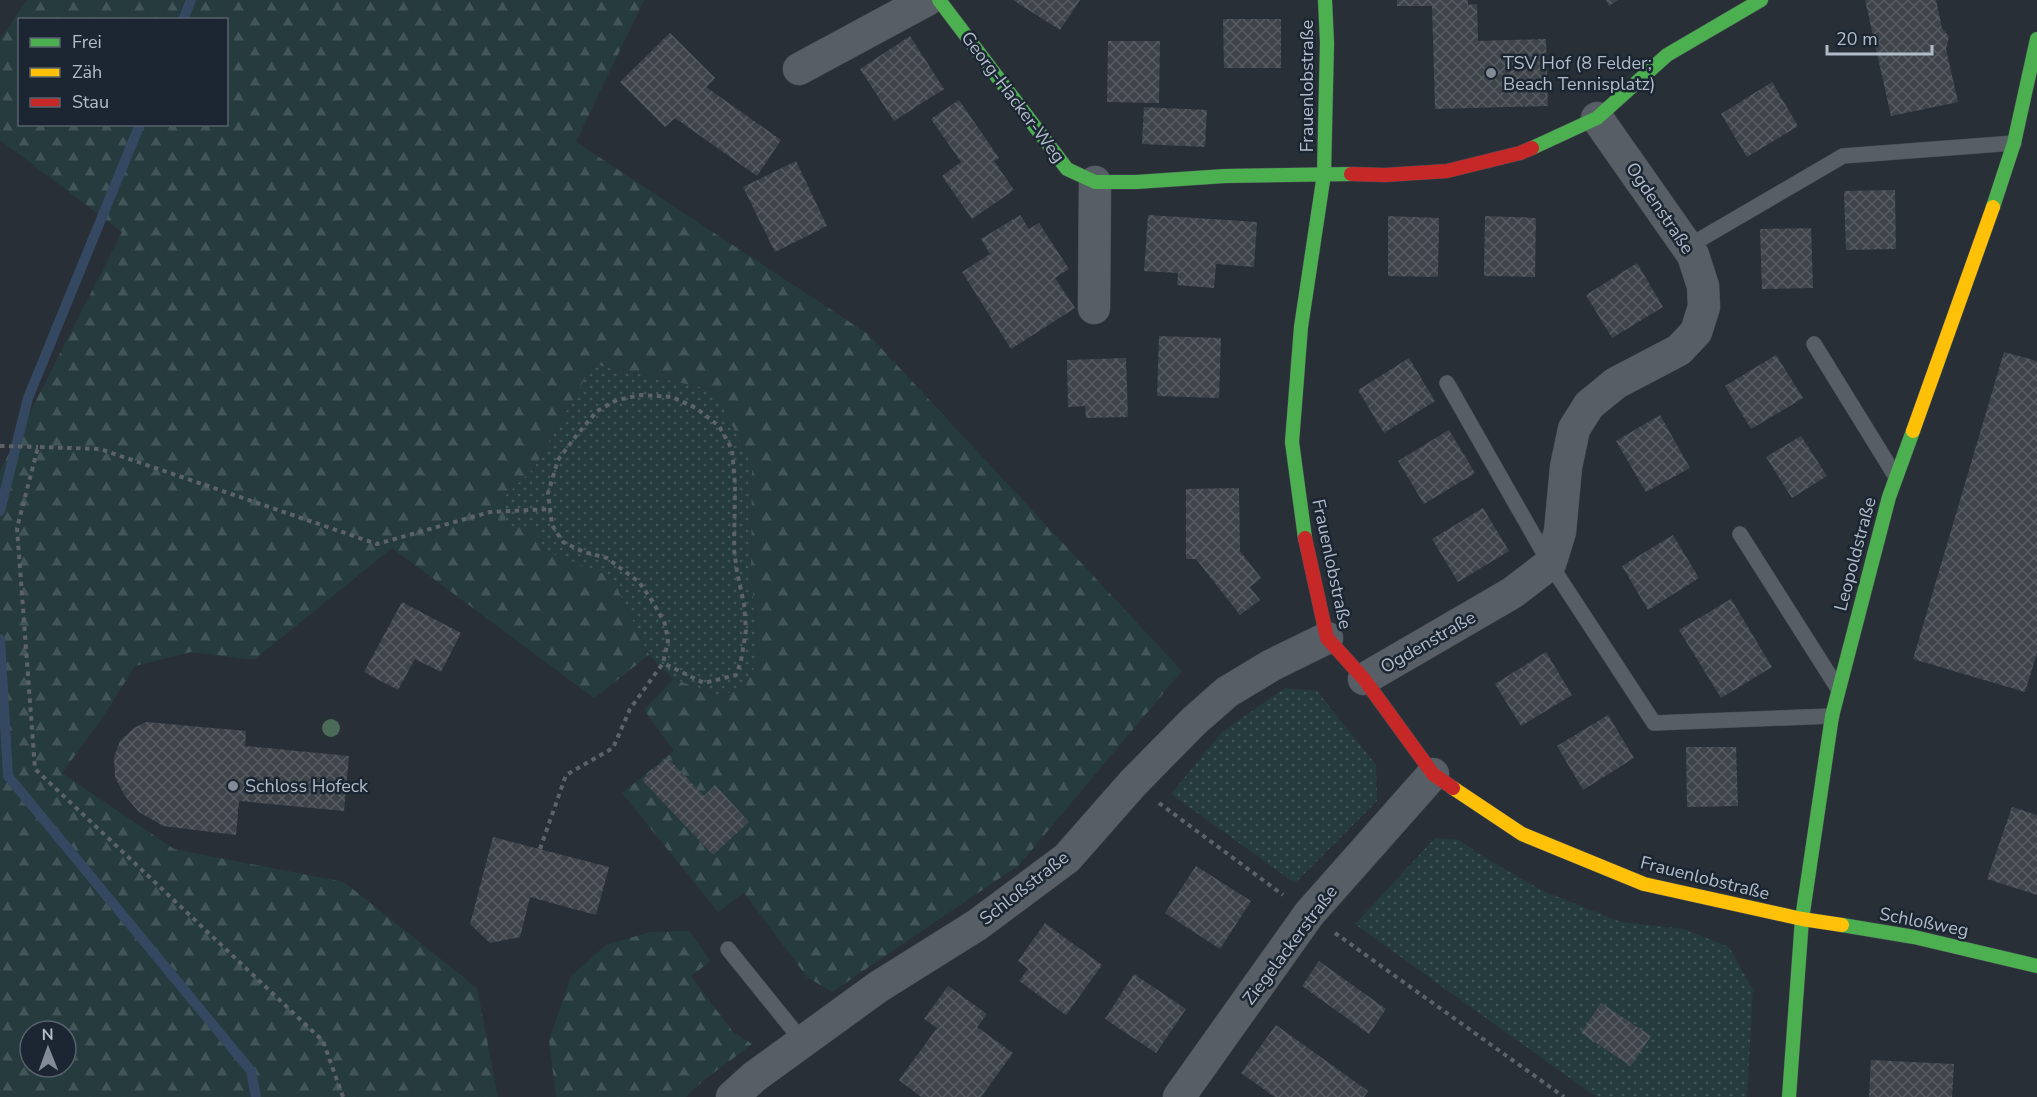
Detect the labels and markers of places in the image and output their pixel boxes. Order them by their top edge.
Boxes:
place label: TSV Hof (8 Felder; Beach Tennisplatz) [1503,51,1656,96]
marker: TSV Hof (8 Felder; Beach Tennisplatz) [1484,66,1498,80]
place label: Schloss Hofeck [245,774,369,798]
marker: Schloss Hofeck [226,779,240,793]

